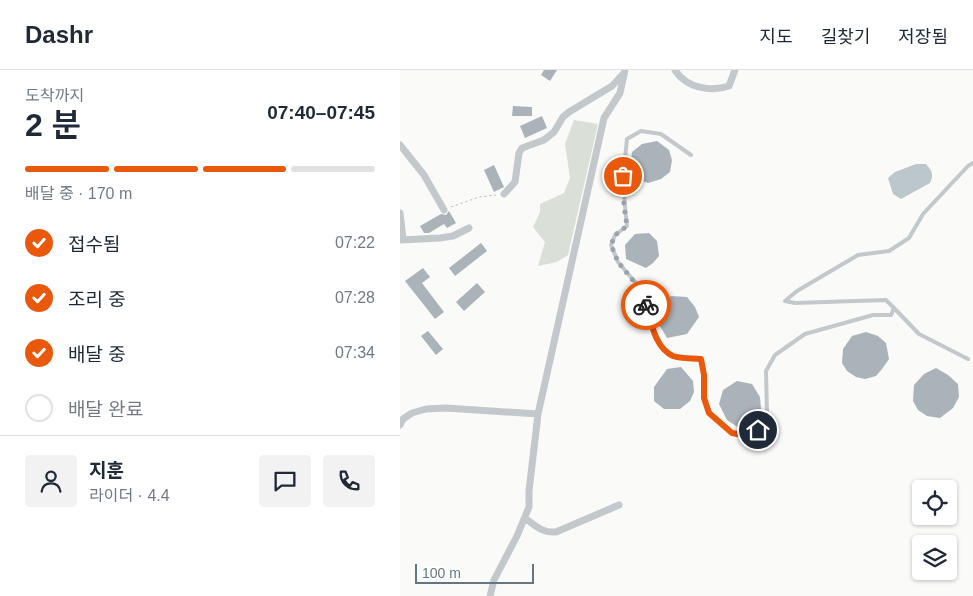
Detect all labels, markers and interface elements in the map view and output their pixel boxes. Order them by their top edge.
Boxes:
text: Dashr [25,21,93,48]
text: 지도 [760,27,793,47]
text: 길찾기 [821,27,870,47]
text: 저장됨 [898,27,948,47]
text: 도착까지 [25,87,84,104]
text: 07:40–07:45 [267,102,375,123]
text: 2 분 [25,107,81,143]
pin [602,155,644,197]
icon: bag [609,162,637,190]
text: 배달 중 · 170 m [25,185,132,202]
icon: check [25,229,53,257]
text: 접수됨 [68,234,120,255]
text: 07:22 [335,234,375,251]
courier [621,280,671,330]
icon: check [25,284,53,312]
text: 조리 중 [68,289,126,310]
text: 07:28 [335,289,375,306]
icon: bike [632,291,660,319]
icon: check [25,339,53,367]
text: 배달 중 [68,344,126,365]
text: 07:34 [335,344,375,361]
text: 배달 완료 [68,399,143,420]
pin [737,409,779,451]
icon: home [744,416,772,444]
button: person [25,455,77,507]
button: chat [259,455,311,507]
button: phone [323,455,375,507]
text: 지훈 [89,460,124,481]
map controls [912,480,957,580]
button: locate [912,480,957,525]
text: 라이더 · 4.4 [89,487,170,504]
button: layers [912,535,957,580]
scale bar [415,561,534,584]
text: 100 m [422,565,461,581]

